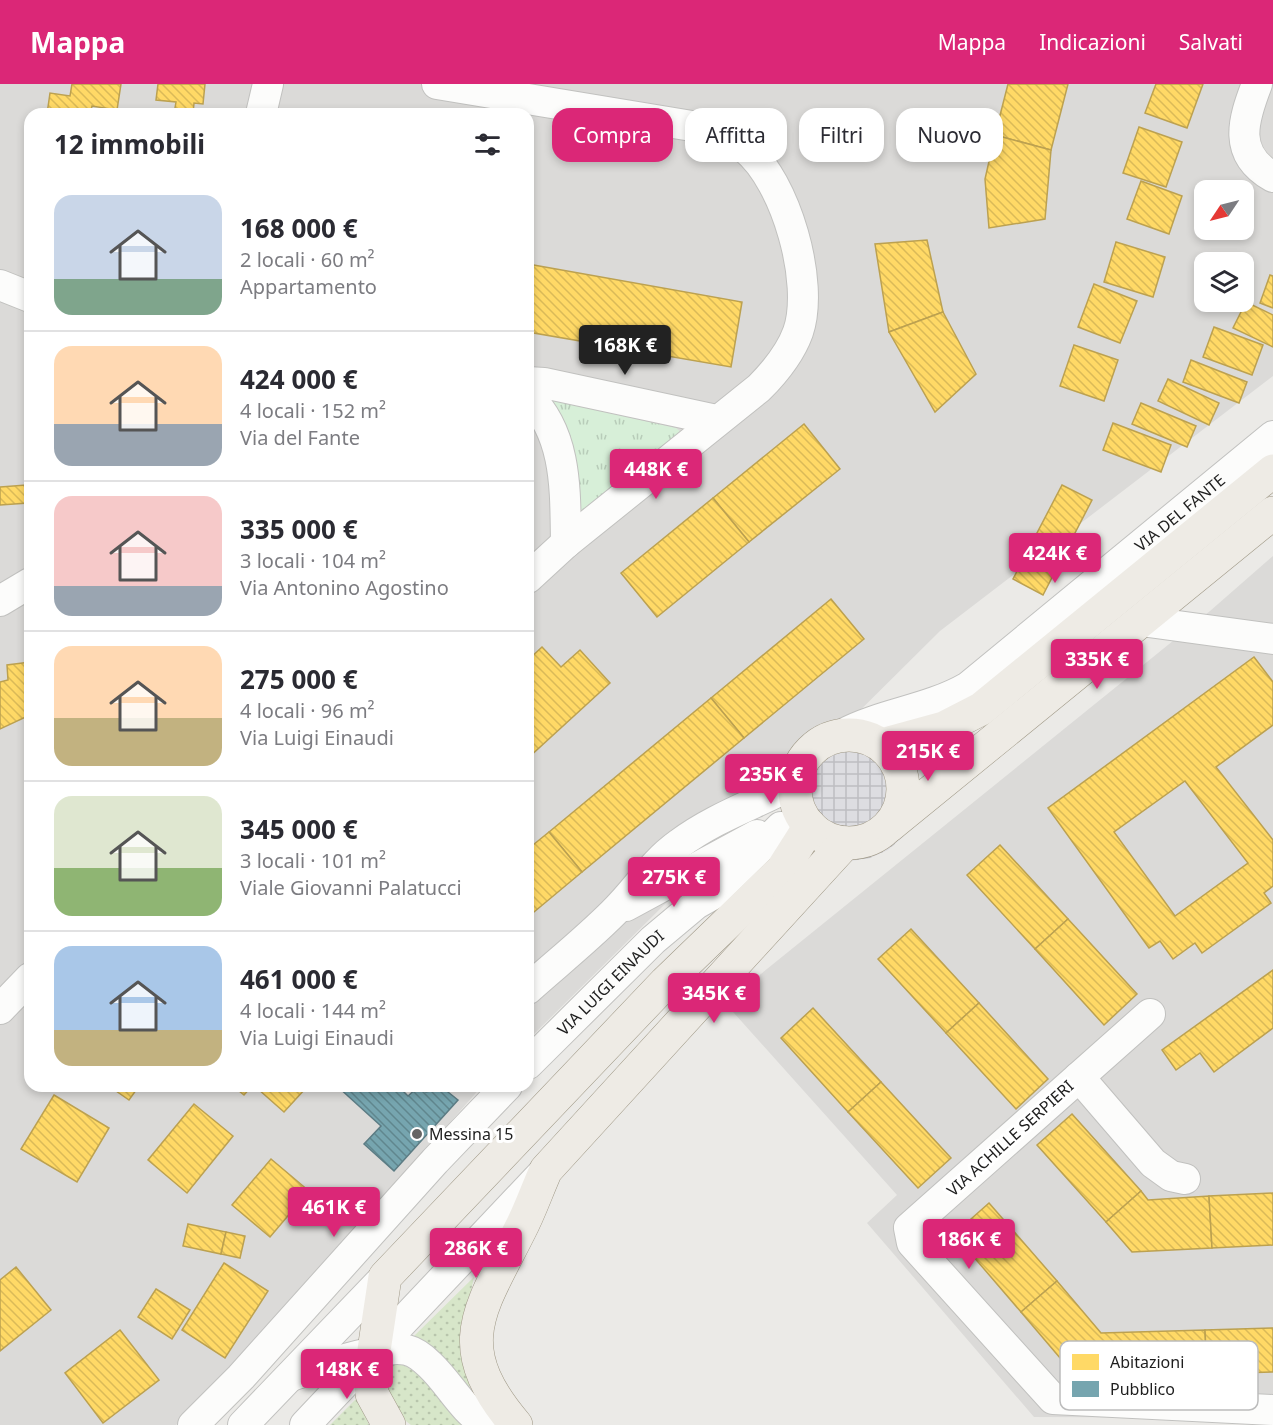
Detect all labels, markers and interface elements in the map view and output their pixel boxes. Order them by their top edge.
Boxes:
text: Mappa [30,23,125,61]
text: Mappa [938,28,1006,56]
text: Indicazioni [1039,28,1146,56]
text: Salvati [1179,28,1243,56]
chip: Compra [552,108,673,162]
chip: Affitta [685,108,787,162]
chip: Filtri [799,108,884,162]
chip: Nuovo [896,108,1003,162]
text: 12 immobili [54,126,205,162]
icon: filters [471,128,504,161]
north arrow [1194,180,1254,240]
map controls [1194,180,1254,312]
text: 168 000 € [240,210,358,246]
icon: home [102,219,174,291]
text: 2 locali · 60 m² [240,246,375,273]
button: layers [1194,252,1254,312]
text: Appartamento [240,273,377,300]
pin: 168K € [576,325,674,376]
text: 168K € [593,331,657,358]
text: 424 000 € [240,361,358,397]
icon: home [102,370,174,442]
text: 4 locali · 152 m² [240,397,386,424]
text: Via del Fante [240,424,360,451]
pin: 448K € [607,449,705,500]
text: 448K € [624,455,688,482]
street label: VIA DEL FANTE [1130,469,1229,556]
text: 335 000 € [240,511,358,547]
icon: home [102,520,174,592]
pin: 424K € [1006,533,1104,584]
text: 424K € [1023,539,1087,566]
text: 3 locali · 104 m² [240,547,386,574]
text: Via Antonino Agostino [240,574,449,601]
pin: 335K € [1048,639,1146,690]
text: 335K € [1065,645,1129,672]
text: 275 000 € [240,661,358,697]
icon: home [102,670,174,742]
text: 4 locali · 96 m² [240,697,375,724]
text: Via Luigi Einaudi [240,724,394,751]
pin: 215K € [879,731,977,782]
text: 215K € [896,737,960,764]
pin: 235K € [722,754,820,805]
text: 235K € [739,760,803,787]
text: 345 000 € [240,811,358,847]
icon: home [102,820,174,892]
text: 3 locali · 101 m² [240,847,386,874]
pin: 275K € [625,857,723,908]
text: 275K € [642,863,706,890]
text: Viale Giovanni Palatucci [240,874,462,901]
street label: VIA LUIGI EINAUDI [552,925,668,1040]
text: 461 000 € [240,961,358,997]
icon: home [102,970,174,1042]
pin: 345K € [665,973,763,1024]
text: 345K € [682,979,746,1006]
text: 4 locali · 144 m² [240,997,386,1024]
text: Via Luigi Einaudi [240,1024,394,1051]
street label: VIA ACHILLE SERPIERI [942,1075,1078,1201]
place label: Messina 15 [429,1123,513,1145]
marker: Messina 15 [410,1127,424,1141]
pin: 461K € [285,1187,383,1238]
text: 461K € [302,1193,366,1220]
pin: 186K € [920,1219,1018,1270]
text: 186K € [937,1225,1001,1252]
pin: 286K € [427,1228,525,1279]
text: 286K € [444,1234,508,1261]
legend [1060,1341,1258,1410]
pin: 148K € [298,1349,396,1400]
text: Abitazioni [1110,1351,1184,1373]
text: 148K € [315,1355,379,1382]
text: Pubblico [1110,1378,1175,1400]

